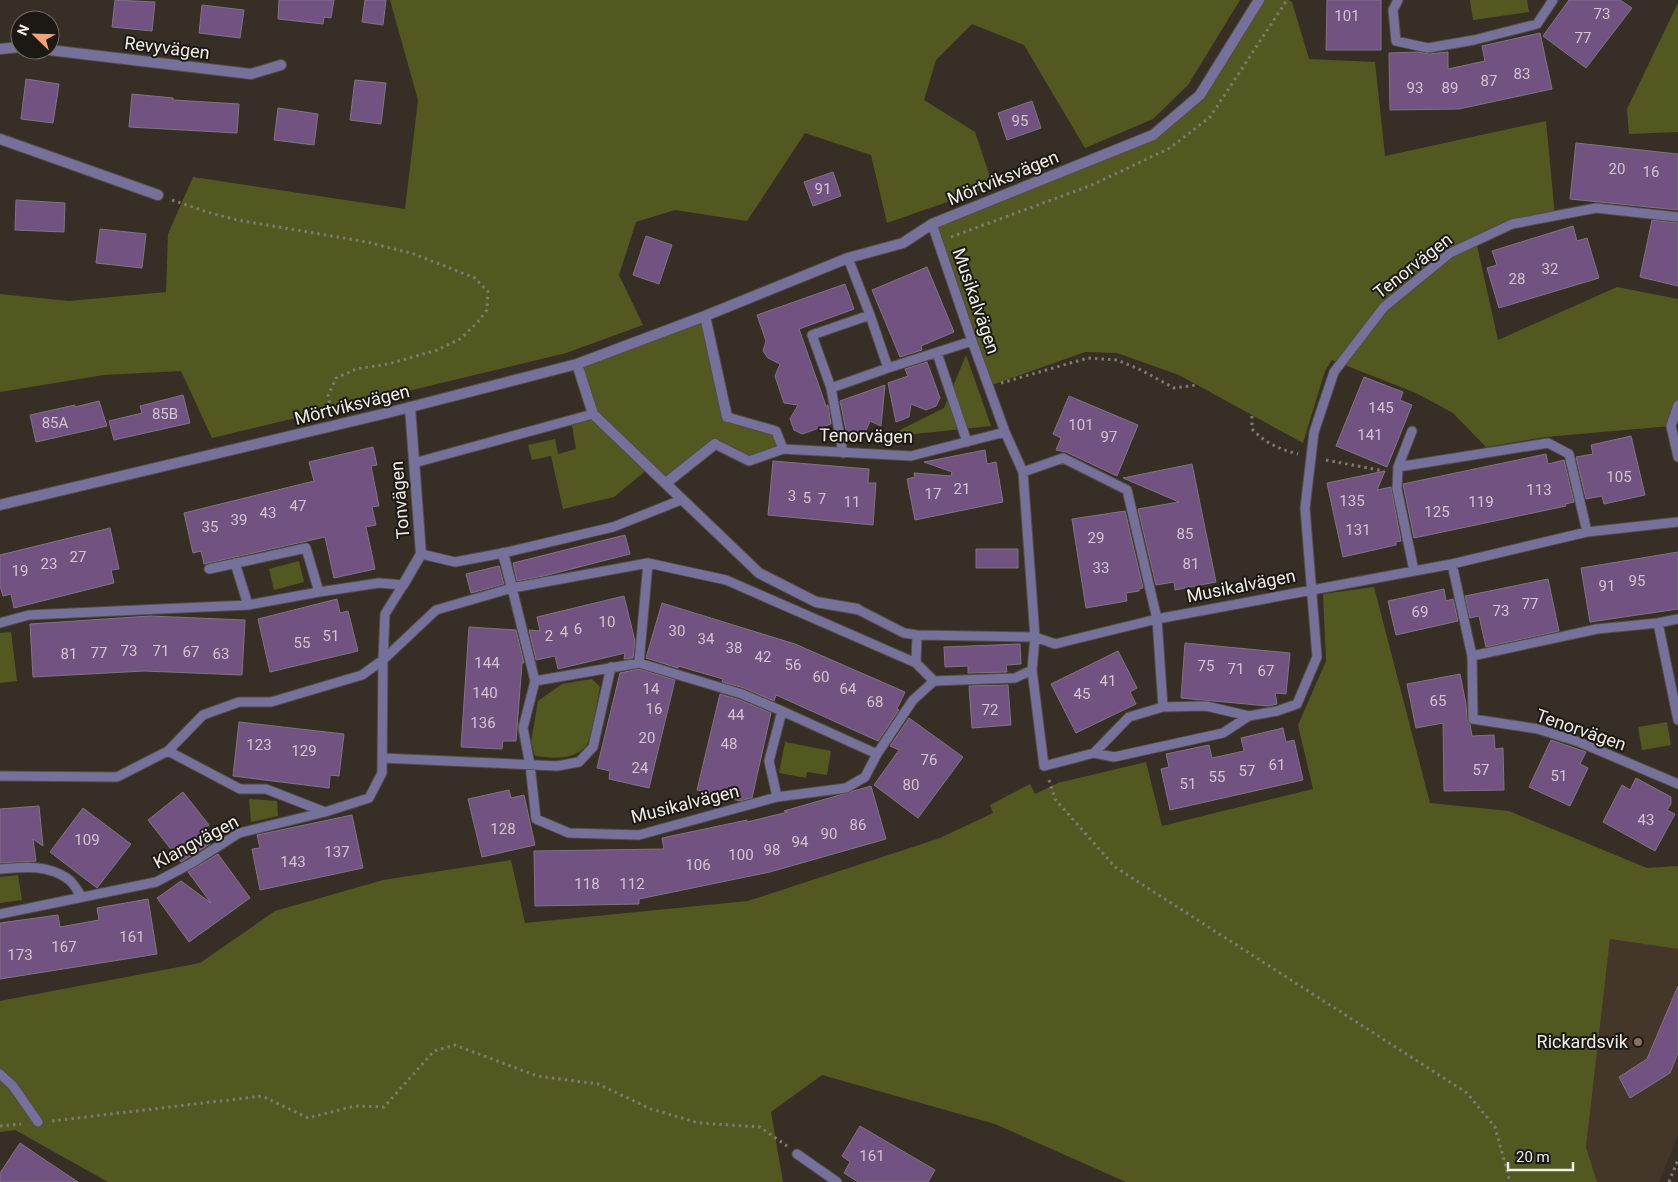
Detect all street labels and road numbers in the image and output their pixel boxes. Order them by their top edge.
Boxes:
street label: Revyvägen [123,32,211,63]
street label: Mörtviksvägen [944,146,1061,209]
street label: Tenorvägen [1369,228,1456,303]
street label: Musikalvägen [949,245,1004,357]
street label: Mörtviksvägen [292,380,412,429]
street label: Tenorvägen [819,424,913,447]
street label: Tonvägen [386,460,413,540]
street label: Musikalvägen [1185,565,1297,606]
street label: Tenorvägen [1533,704,1629,755]
street label: Musikalvägen [629,780,741,827]
street label: Klangvägen [150,810,242,873]

